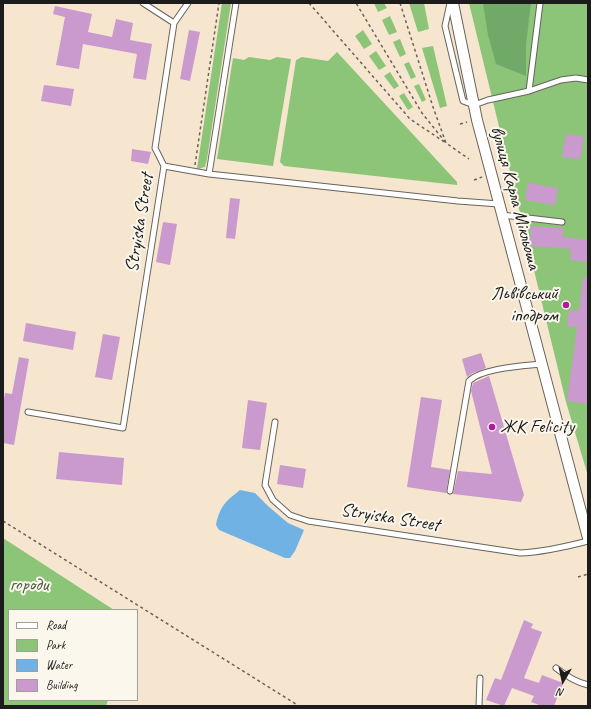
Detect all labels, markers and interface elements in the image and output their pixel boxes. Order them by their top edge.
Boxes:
street label: вулиця Карла Мікльоша [485,124,545,272]
street label: Stryiska Street [121,172,159,274]
place label: Львівський іподром [491,283,558,327]
marker: Львівський іподром [561,300,571,310]
place label: ЖК Felicity [500,416,574,438]
marker: ЖК Felicity [487,422,497,432]
street label: Stryiska Street [339,499,441,537]
park label: городи [10,574,48,596]
legend [8,609,138,701]
text: Road [46,617,66,633]
text: Park [46,637,65,653]
text: Water [46,657,72,673]
north arrow [543,661,583,701]
text: Building [46,677,78,693]
text: N [557,685,566,700]

